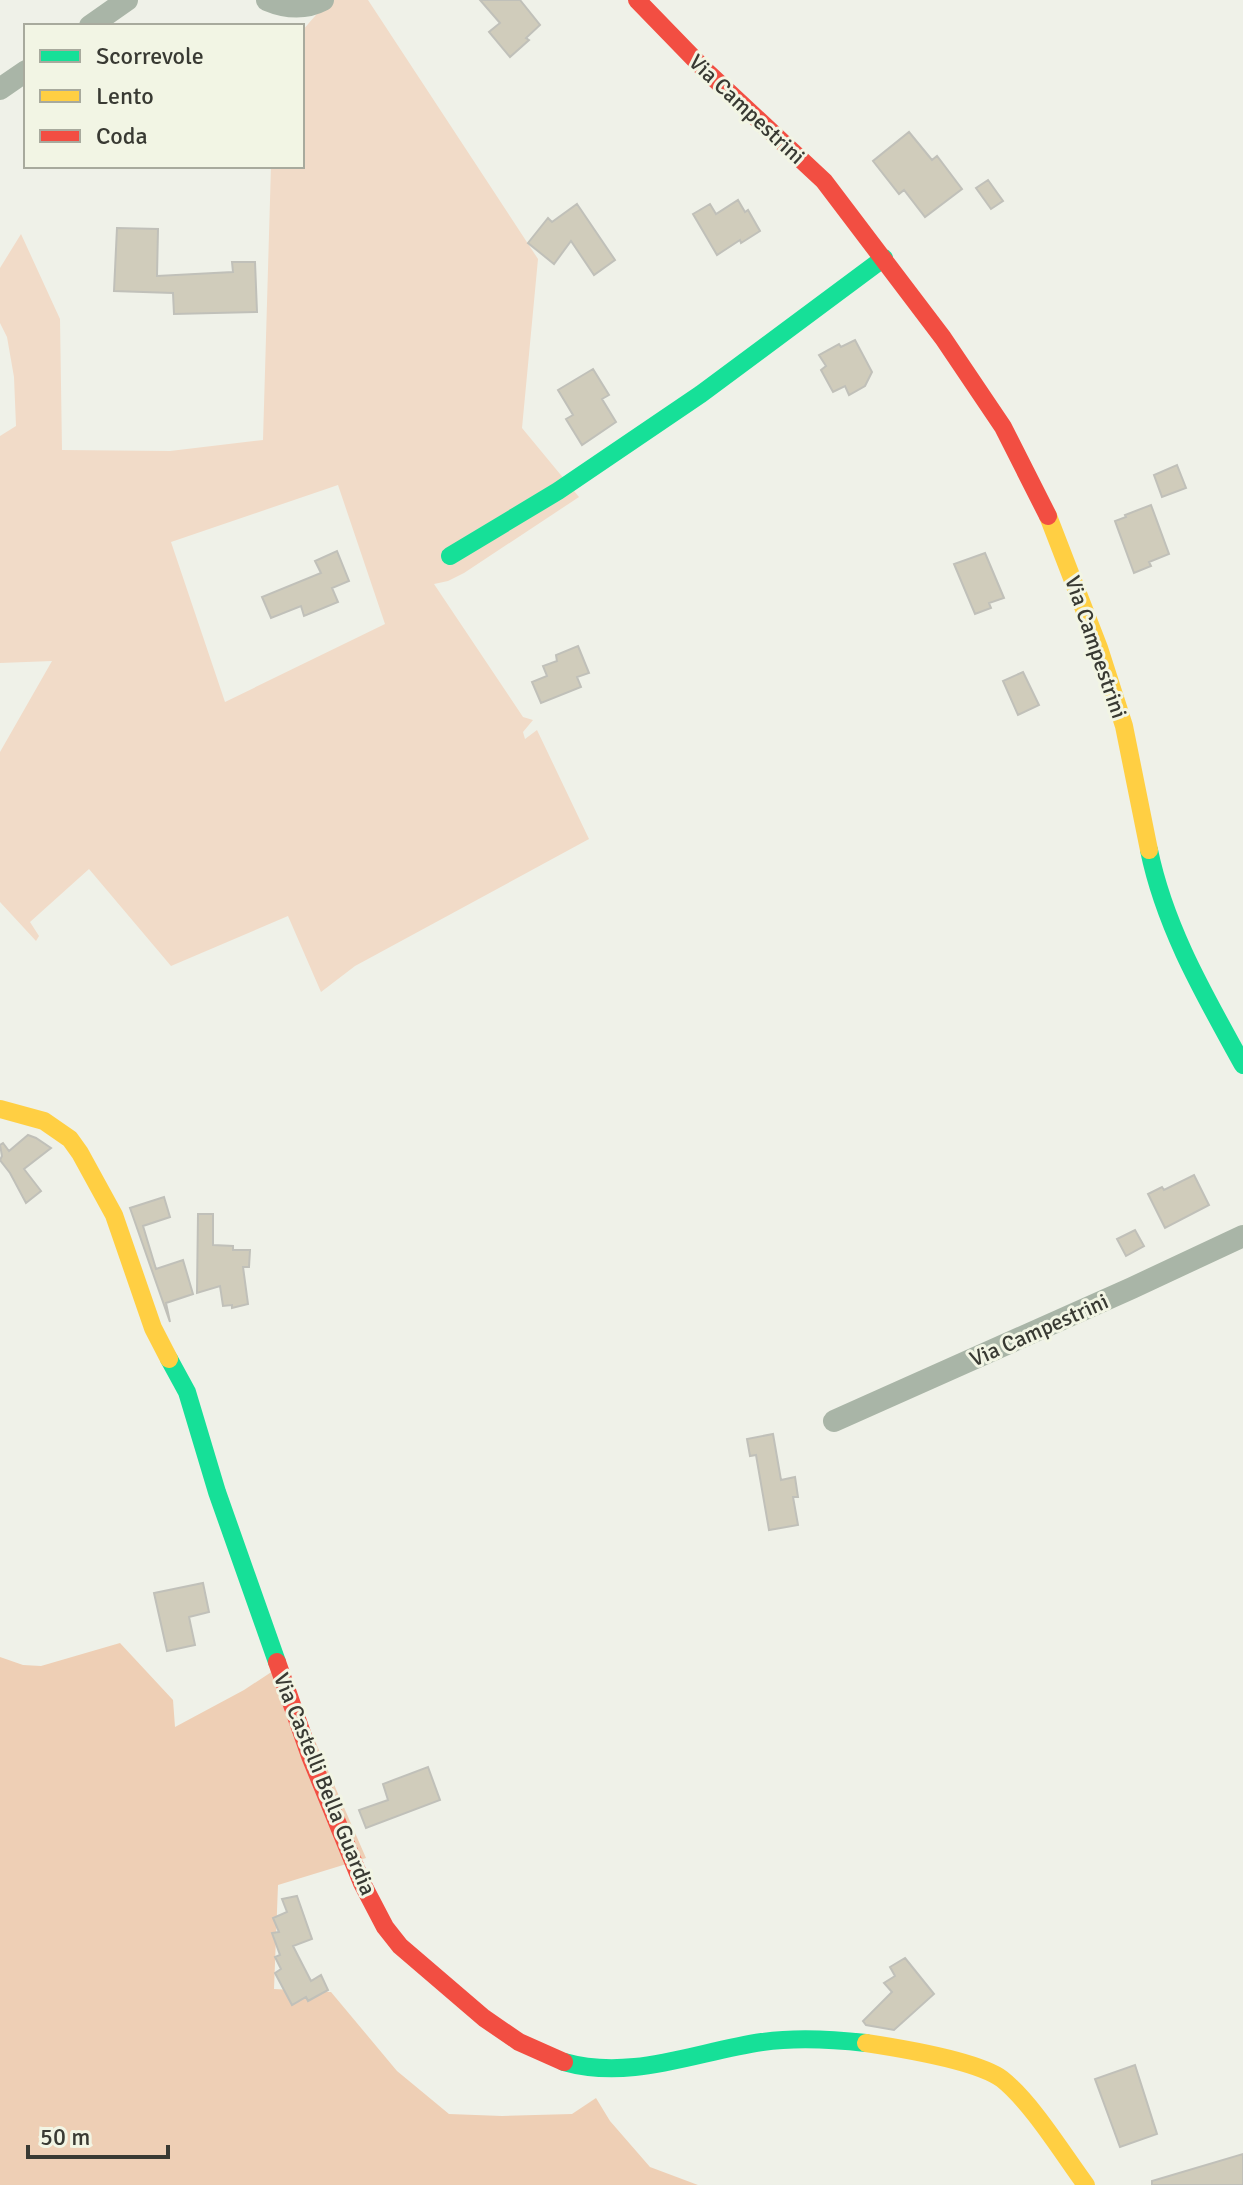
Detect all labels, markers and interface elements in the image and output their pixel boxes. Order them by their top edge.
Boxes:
legend [24,24,304,168]
text: Scorrevole [96,41,204,71]
street label: Via Campestrini [683,48,811,170]
text: Lento [96,81,154,111]
text: Coda [96,121,148,151]
street label: Via Campestrini [1059,572,1133,722]
street label: Via Campestrini [966,1287,1112,1373]
street label: Via Castelli Bella Guardia [268,1669,382,1899]
scale bar [28,2109,168,2159]
text: 50 m [40,2122,90,2152]

